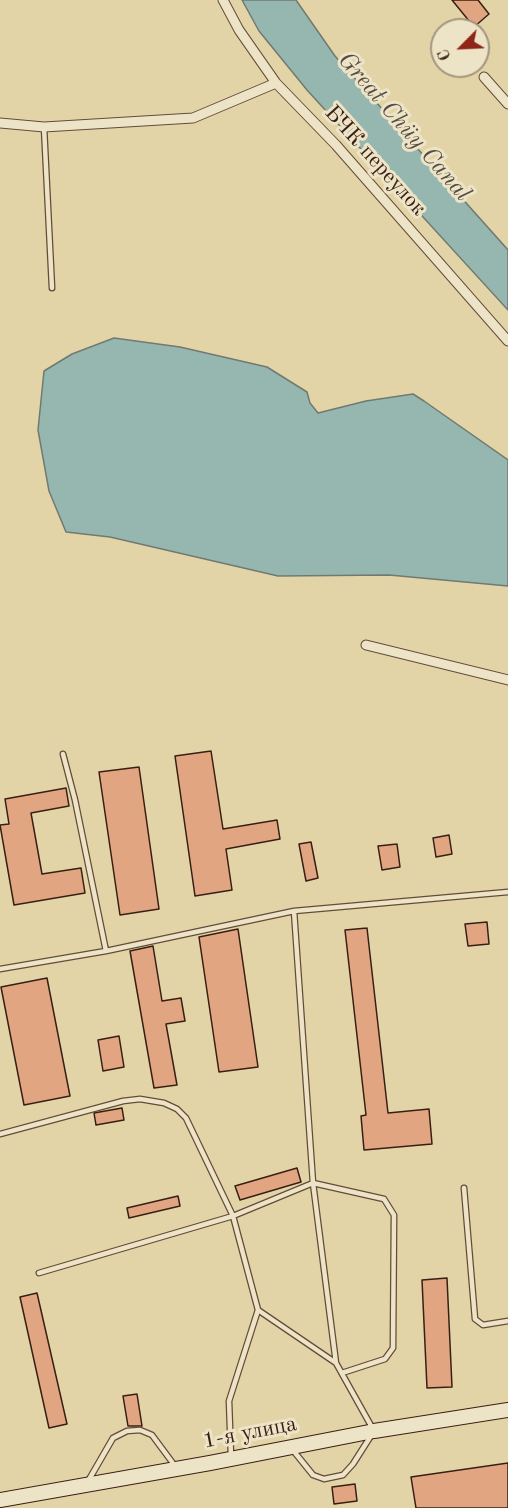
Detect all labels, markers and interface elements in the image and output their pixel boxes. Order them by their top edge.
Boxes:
north arrow [430,18,490,78]
water label: Great Chüy Canal [331,46,477,208]
text: С [436,46,455,63]
street label: БЧК переулок [318,100,432,222]
street label: 1-я улица [201,1411,299,1455]

